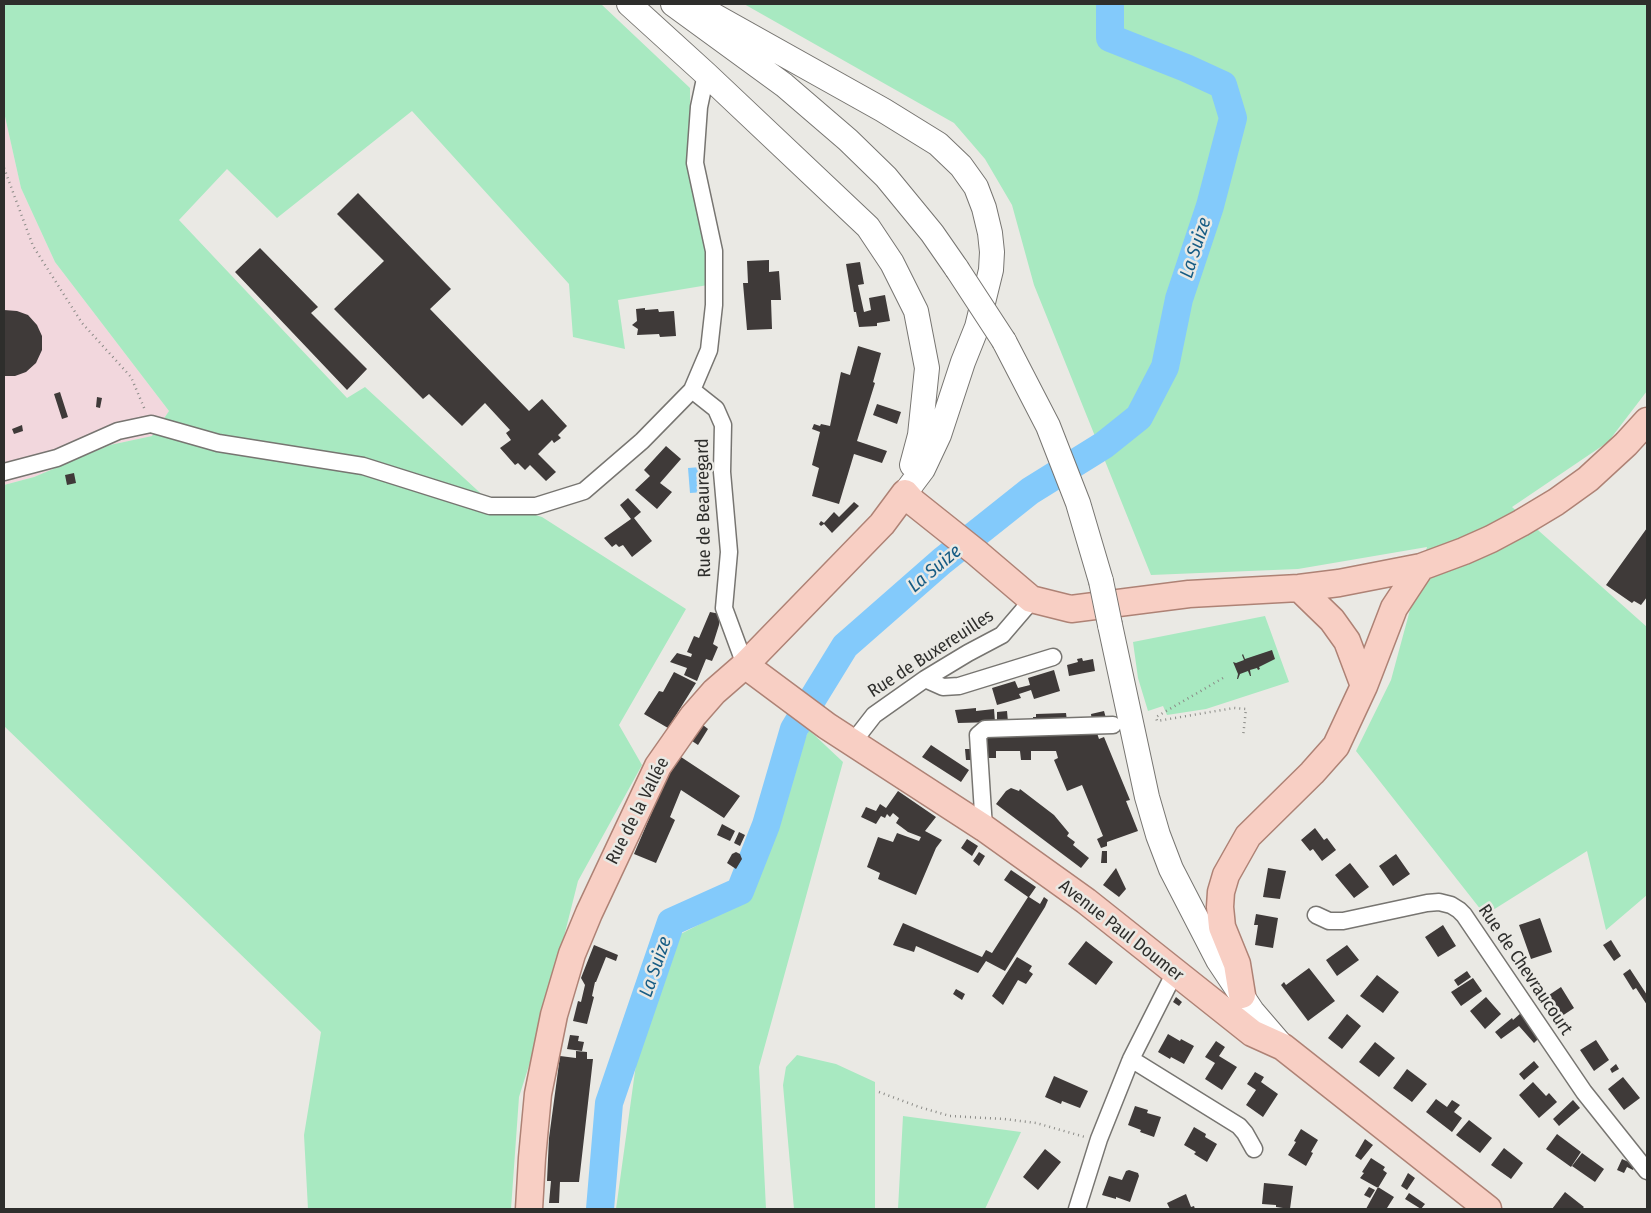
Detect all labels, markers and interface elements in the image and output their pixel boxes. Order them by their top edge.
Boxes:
water label: La Suize [1176,215,1216,281]
street label: Rue de Beauregard [692,438,716,578]
water label: La Suize [904,540,966,598]
street label: Rue de Buxereuilles [864,605,998,703]
street label: Rue de la Vallée [602,754,674,868]
street label: Avenue Paul Doumer [1054,876,1188,986]
street label: Rue de Chevraucourt [1473,901,1577,1039]
water label: La Suize [635,934,677,1000]

